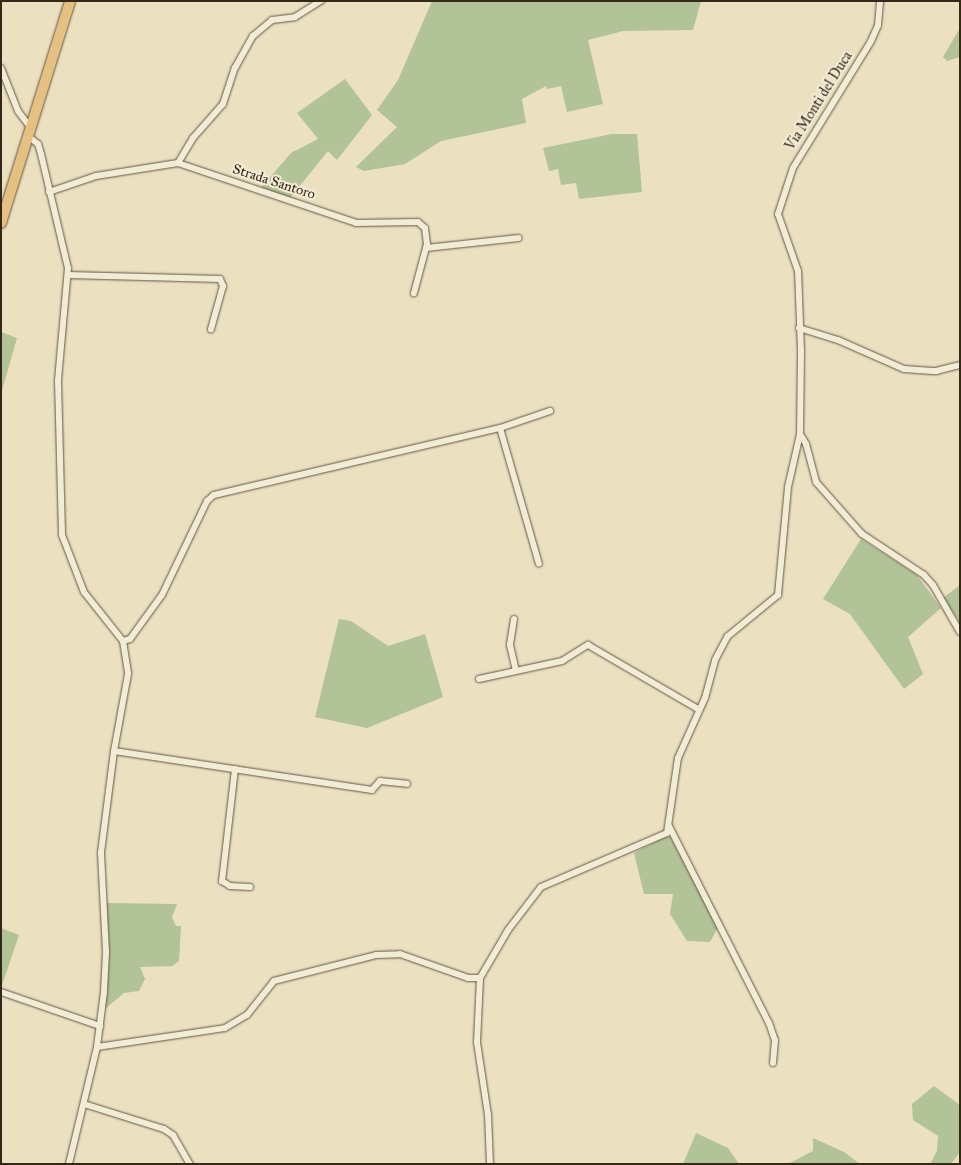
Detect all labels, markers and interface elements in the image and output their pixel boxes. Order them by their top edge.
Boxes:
street label: Via Monti del Duca [782,49,856,153]
street label: Strada Santoro [231,161,317,203]

